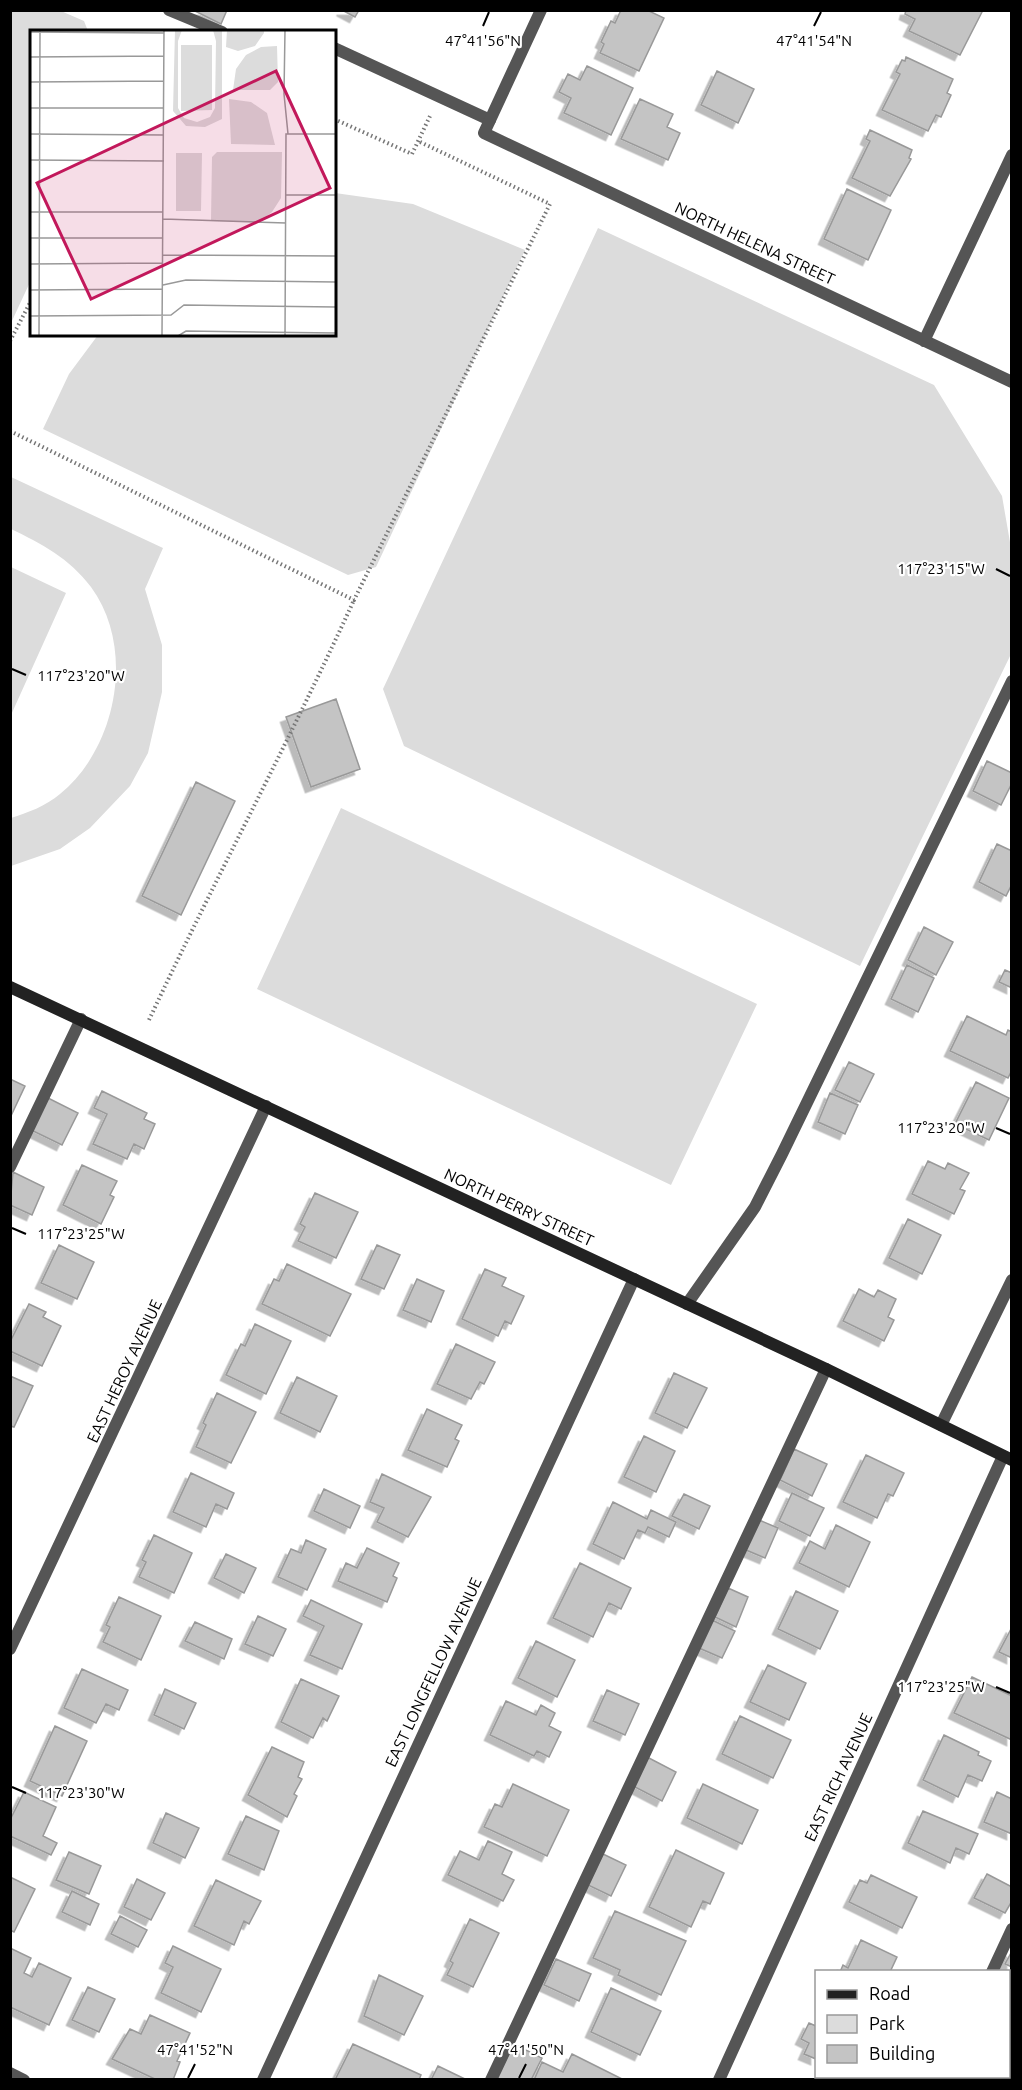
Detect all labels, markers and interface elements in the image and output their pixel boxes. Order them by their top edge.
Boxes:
inset map [30,30,336,336]
text: 47°41'56"N [445,32,521,49]
text: 47°41'54"N [776,32,852,49]
street label: NORTH HELENA STREET [672,198,838,288]
text: 117°23'15"W [897,560,985,577]
text: 117°23'20"W [37,667,125,684]
text: 117°23'20"W [897,1119,985,1136]
street label: NORTH PERRY STREET [441,1164,597,1250]
text: 117°23'25"W [37,1225,125,1242]
street label: EAST HEROY AVENUE [83,1297,165,1445]
street label: EAST LONGFELLOW AVENUE [381,1574,485,1770]
text: 117°23'25"W [897,1678,985,1695]
street label: EAST RICH AVENUE [800,1710,876,1844]
text: 117°23'30"W [37,1784,125,1801]
legend [815,1970,1010,2078]
text: Road [869,1983,911,2003]
text: Park [869,2013,905,2033]
text: 47°41'52"N [157,2041,233,2058]
text: 47°41'50"N [488,2041,564,2058]
text: Building [869,2043,935,2063]

